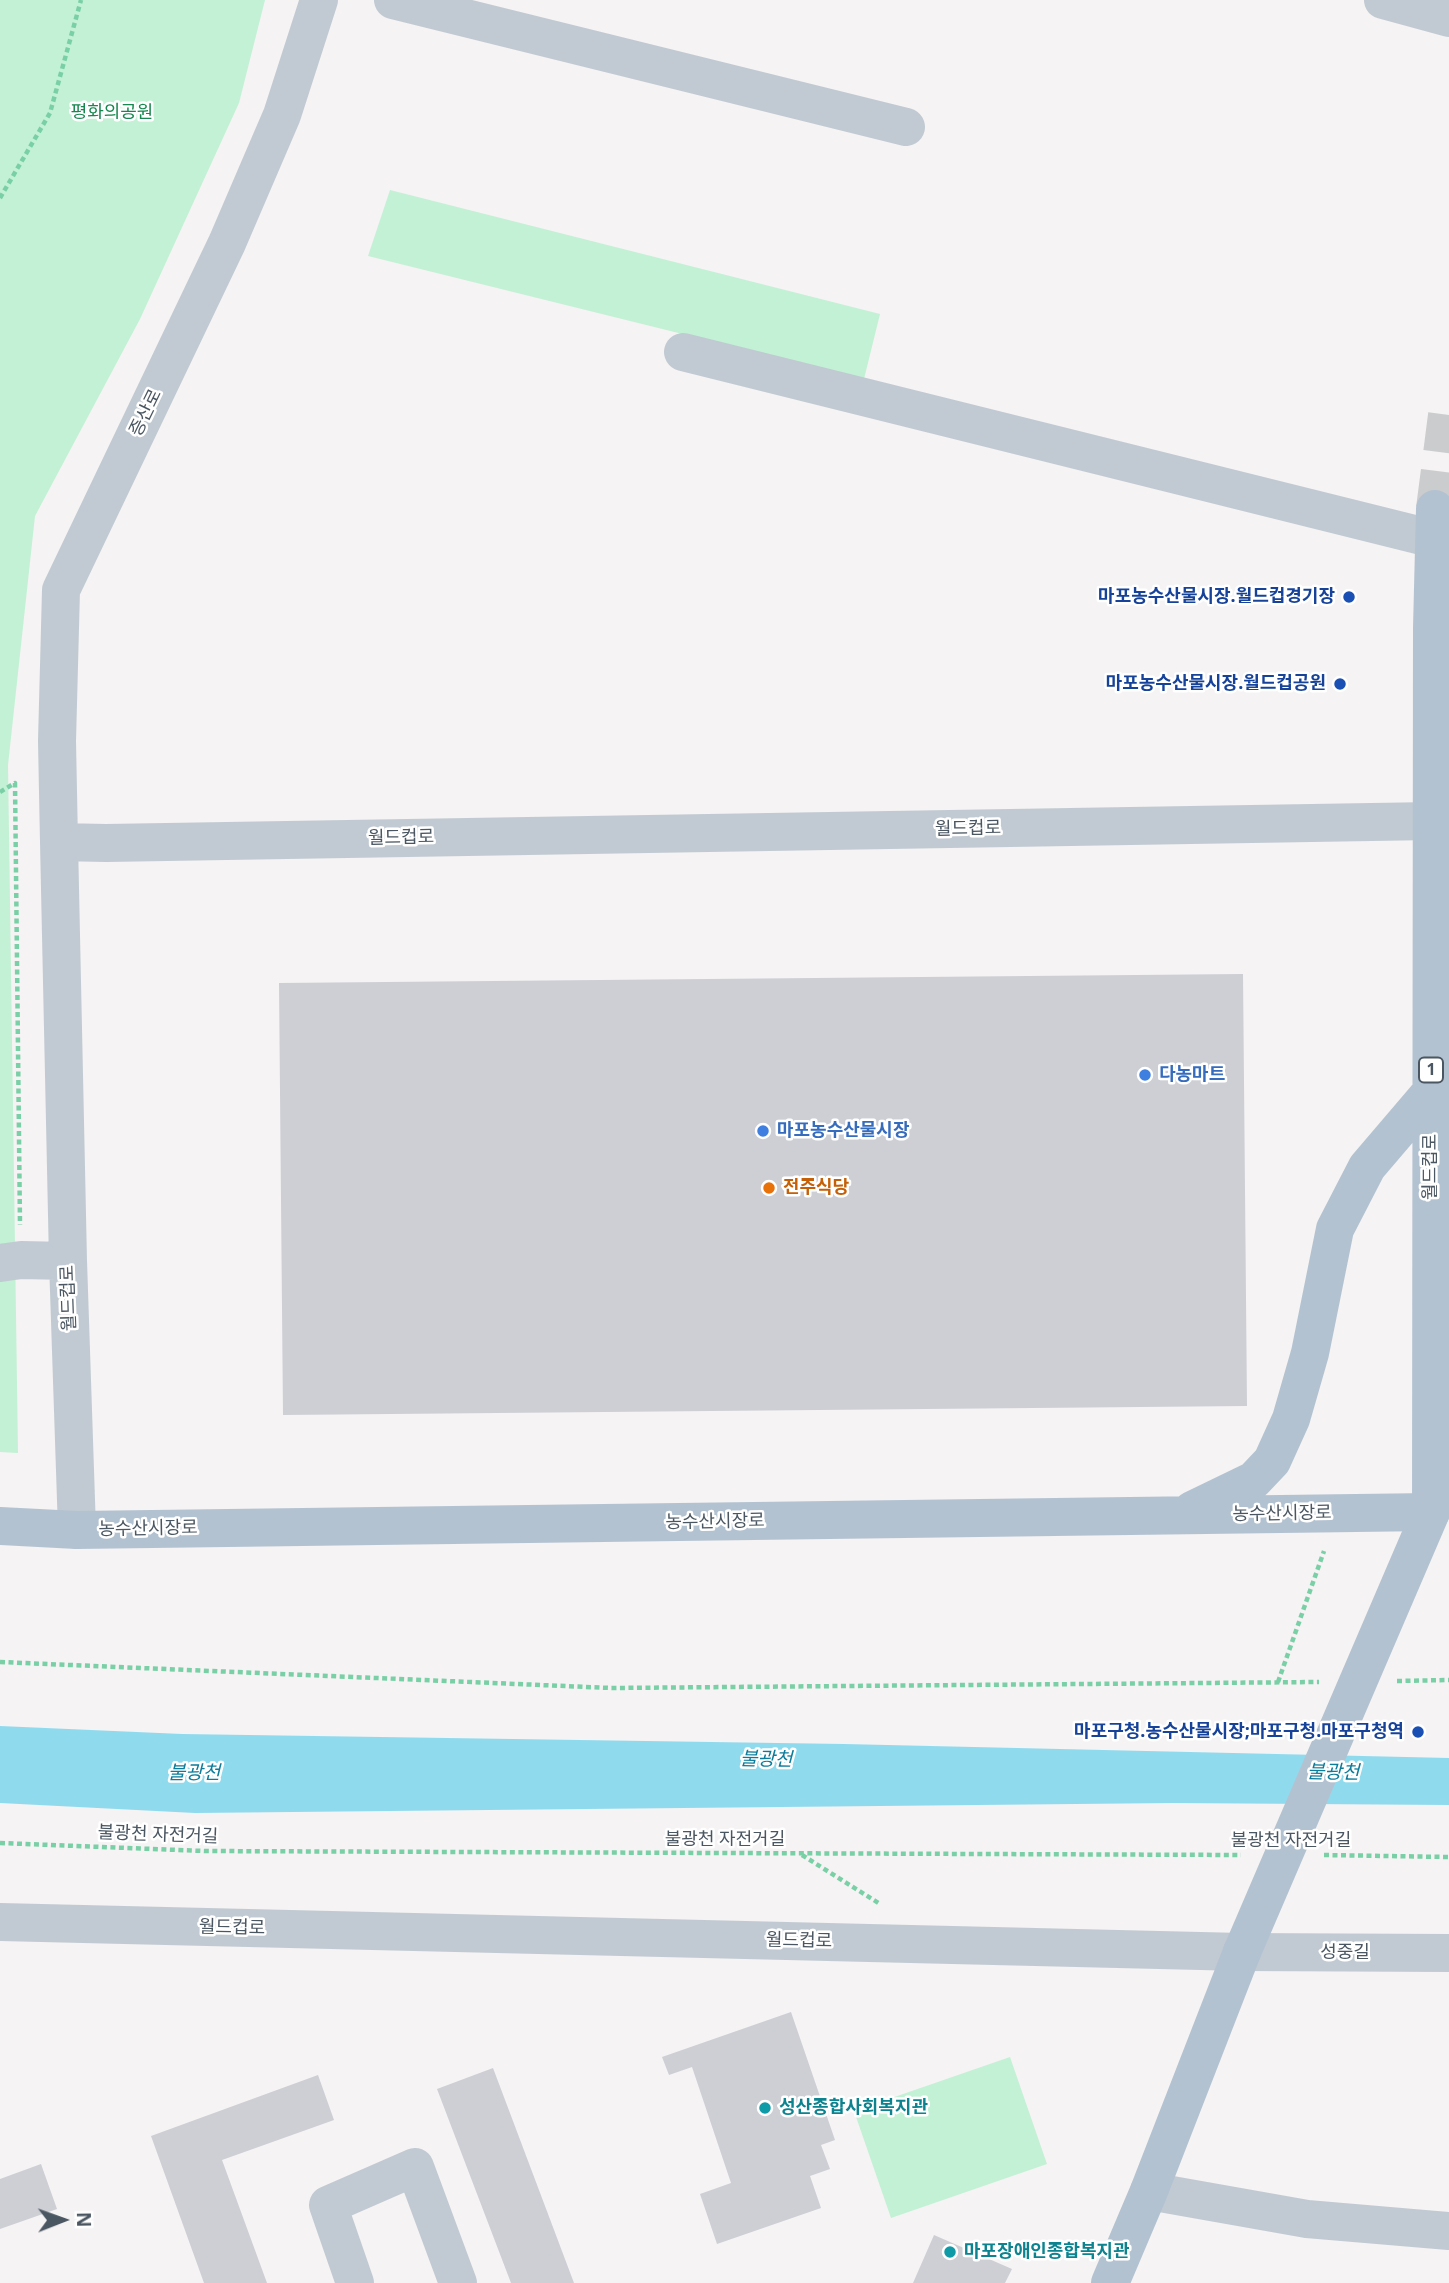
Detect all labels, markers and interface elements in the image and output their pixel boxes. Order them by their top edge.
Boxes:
park label: 평화의공원 [71,102,153,124]
street label: 증산로 [125,386,167,440]
place label: 마포농수산물시장.월드컵경기장 [1098,586,1335,608]
marker: 마포농수산물시장.월드컵경기장 [1341,589,1357,605]
place label: 마포농수산물시장.월드컵공원 [1106,673,1326,695]
marker: 마포농수산물시장.월드컵공원 [1332,676,1348,692]
street label: 월드컵로 [935,818,1001,840]
street label: 월드컵로 [368,827,434,849]
road number: 1 [1419,1058,1443,1082]
place label: 다농마트 [1159,1064,1225,1086]
marker: 다농마트 [1137,1067,1153,1083]
place label: 마포농수산물시장 [777,1120,909,1142]
marker: 마포농수산물시장 [755,1123,771,1139]
street label: 월드컵로 [1420,1134,1442,1200]
place label: 전주식당 [783,1177,849,1199]
marker: 전주식당 [761,1180,777,1196]
street label: 월드컵로 [57,1265,81,1331]
street label: 농수산시장로 [1232,1502,1332,1526]
street label: 농수산시장로 [665,1510,765,1534]
street label: 농수산시장로 [98,1517,198,1541]
place label: 마포구청.농수산물시장;마포구청.마포구청역 [1074,1721,1404,1743]
marker: 마포구청.농수산물시장;마포구청.마포구청역 [1410,1724,1426,1740]
water label: 불광천 [740,1748,792,1772]
water label: 불광천 [1307,1761,1359,1785]
water label: 불광천 [168,1763,220,1785]
street label: 불광천 자전거길 [97,1822,219,1848]
street label: 불광천 자전거길 [665,1829,785,1851]
street label: 불광천 자전거길 [1231,1830,1351,1852]
street label: 월드컵로 [199,1917,265,1939]
street label: 월드컵로 [766,1930,832,1952]
street label: 성중길 [1320,1942,1370,1964]
place label: 성산종합사회복지관 [779,2097,928,2119]
marker: 성산종합사회복지관 [757,2100,773,2116]
north arrow [28,2185,98,2255]
text: N [71,2212,97,2228]
place label: 마포장애인종합복지관 [964,2241,1130,2263]
marker: 마포장애인종합복지관 [942,2244,958,2260]

